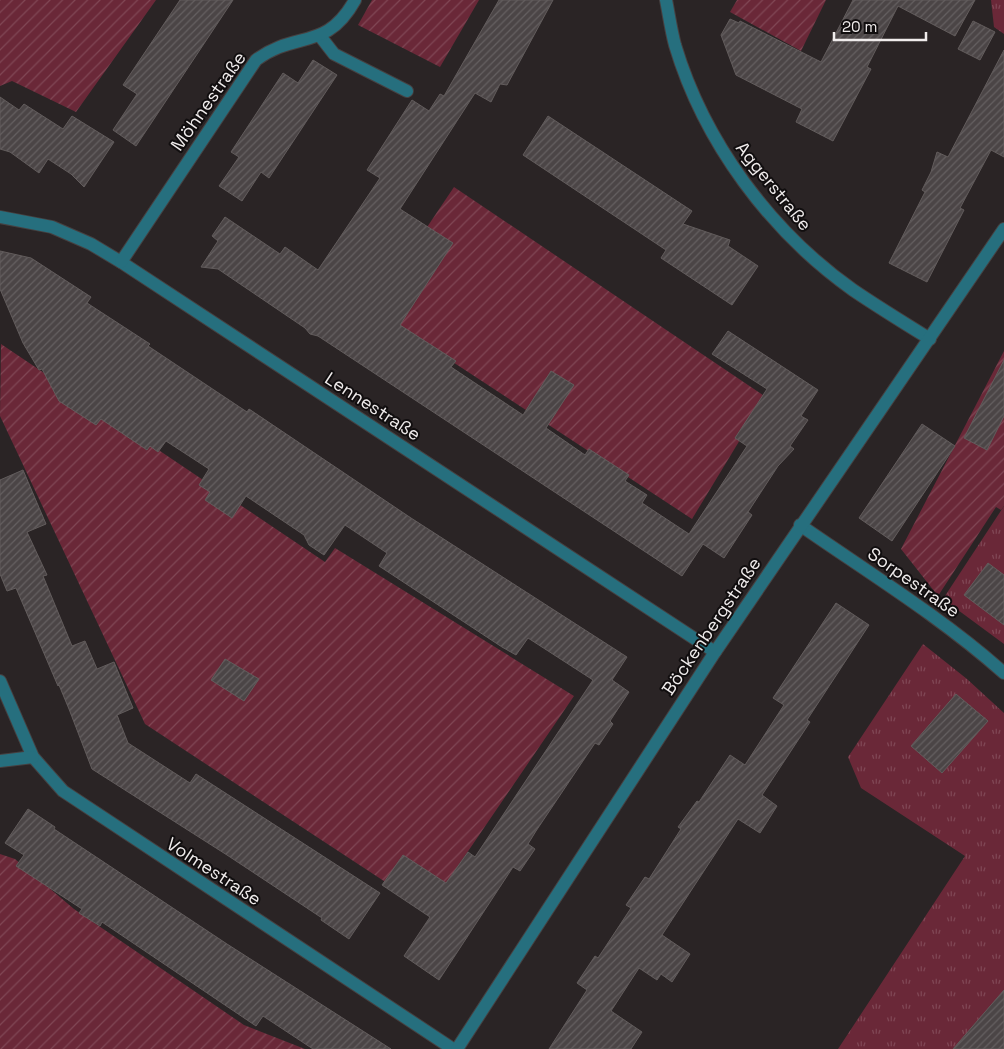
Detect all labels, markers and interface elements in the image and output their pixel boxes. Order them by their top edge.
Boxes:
scale bar [834,10,926,42]
text: 20 m [842,17,877,36]
street label: Möhnestraße [165,47,251,155]
street label: Aggerstraße [731,137,817,235]
street label: Lennestraße [321,367,425,445]
street label: Sorpestraße [863,542,965,622]
street label: Böckenbergstraße [656,553,766,699]
street label: Volmestraße [162,832,266,910]

